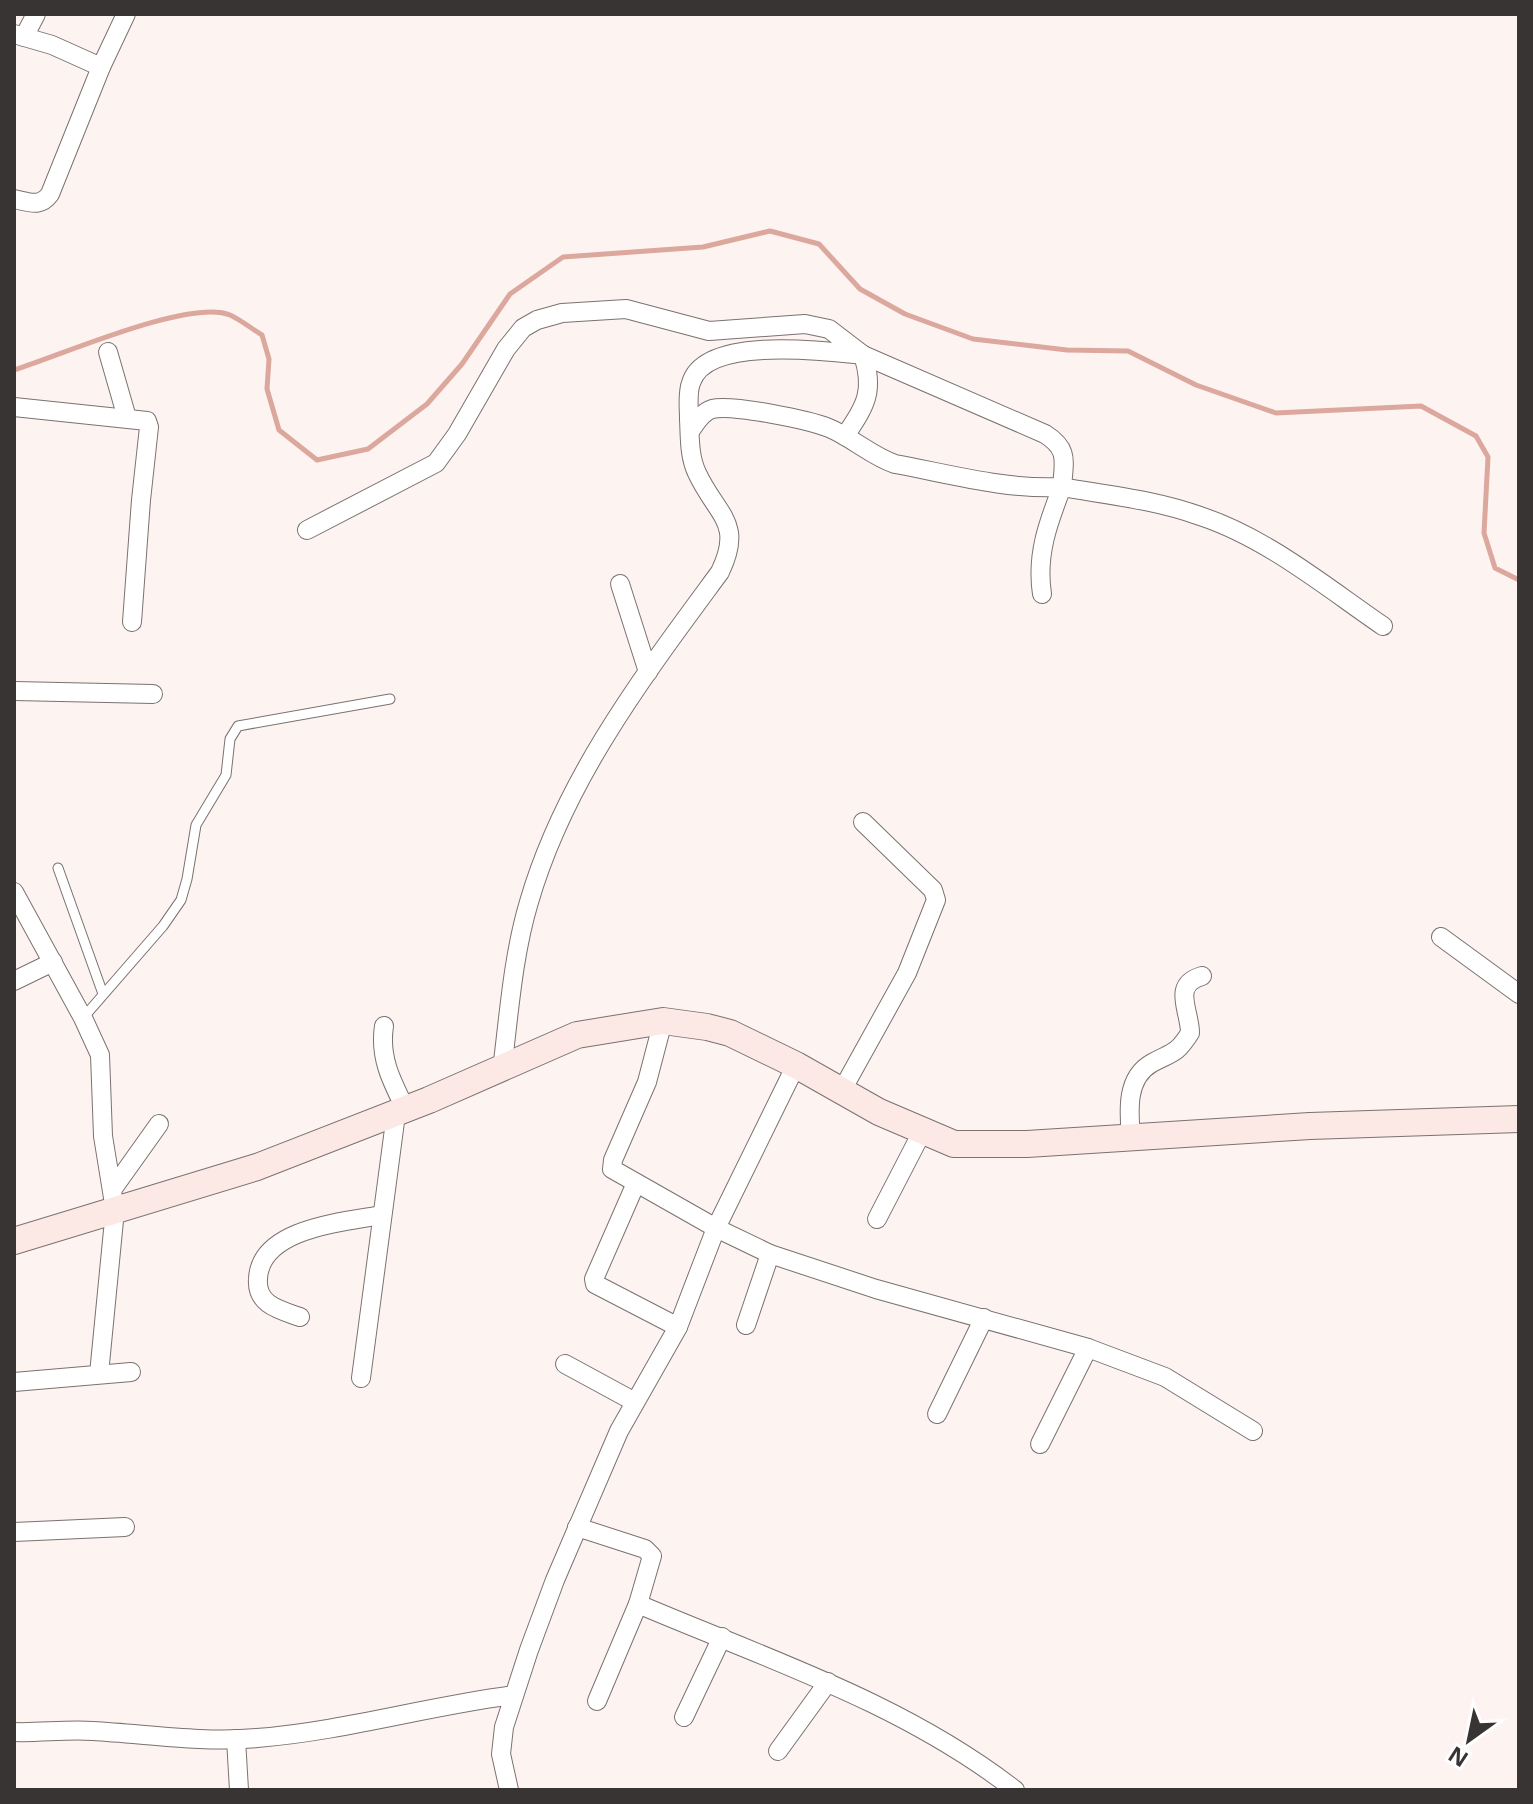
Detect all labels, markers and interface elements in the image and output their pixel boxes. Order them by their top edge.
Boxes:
north arrow [1429,1700,1509,1780]
text: N [1442,1740,1473,1775]

